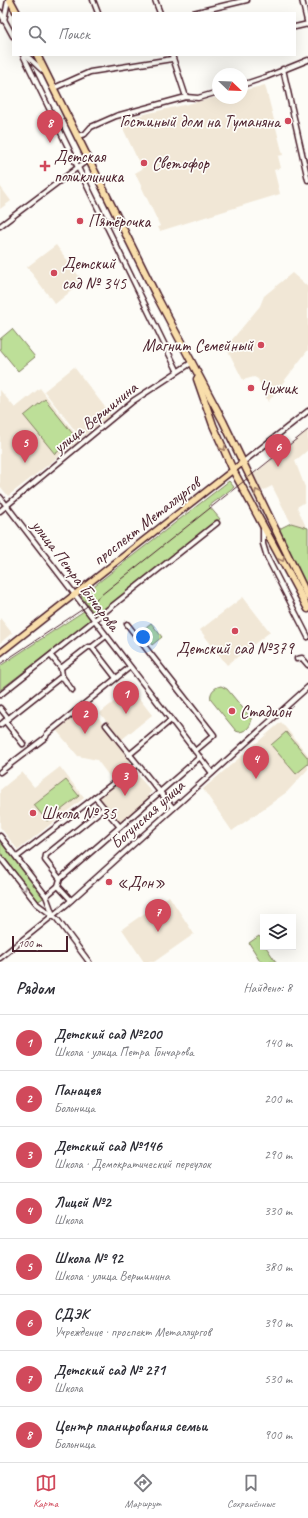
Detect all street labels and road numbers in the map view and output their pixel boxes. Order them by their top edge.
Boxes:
street label: улица Вершинина [48,376,143,458]
street label: проспект Металлургов [88,471,207,570]
street label: улица Петра Гончарова [26,515,125,637]
street label: Богунская улица [106,774,190,853]

